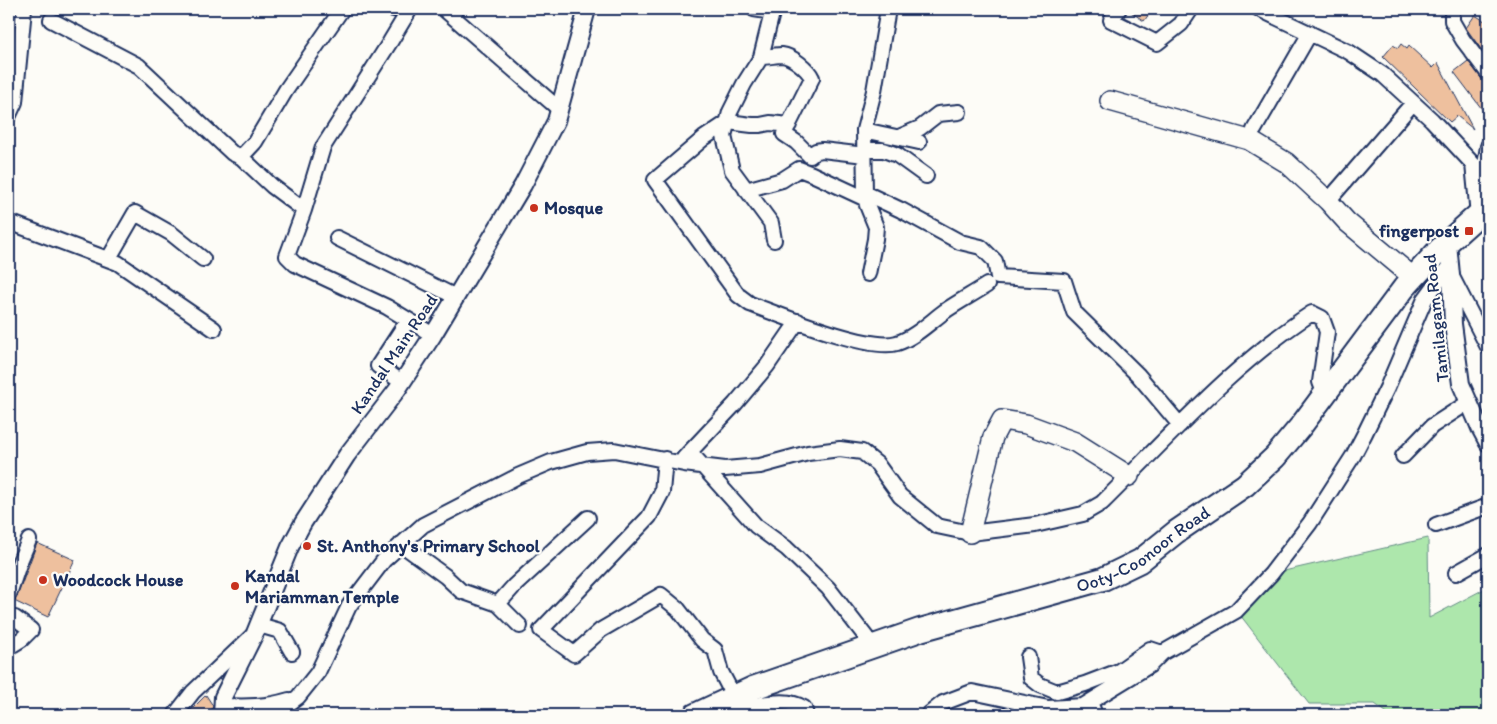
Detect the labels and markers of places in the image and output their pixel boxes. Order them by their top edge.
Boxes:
place label: Mosque [544,197,603,219]
marker: Mosque [528,202,540,214]
place label: fingerpost [1379,220,1459,242]
marker: fingerpost [1463,225,1475,237]
place label: St. Anthony's Primary School [317,535,541,557]
marker: St. Anthony's Primary School [301,540,313,552]
place label: Kandal Mariamman Temple [245,565,400,608]
place label: Woodcock House [53,569,184,591]
marker: Woodcock House [37,574,49,586]
marker: Kandal Mariamman Temple [229,580,241,592]

